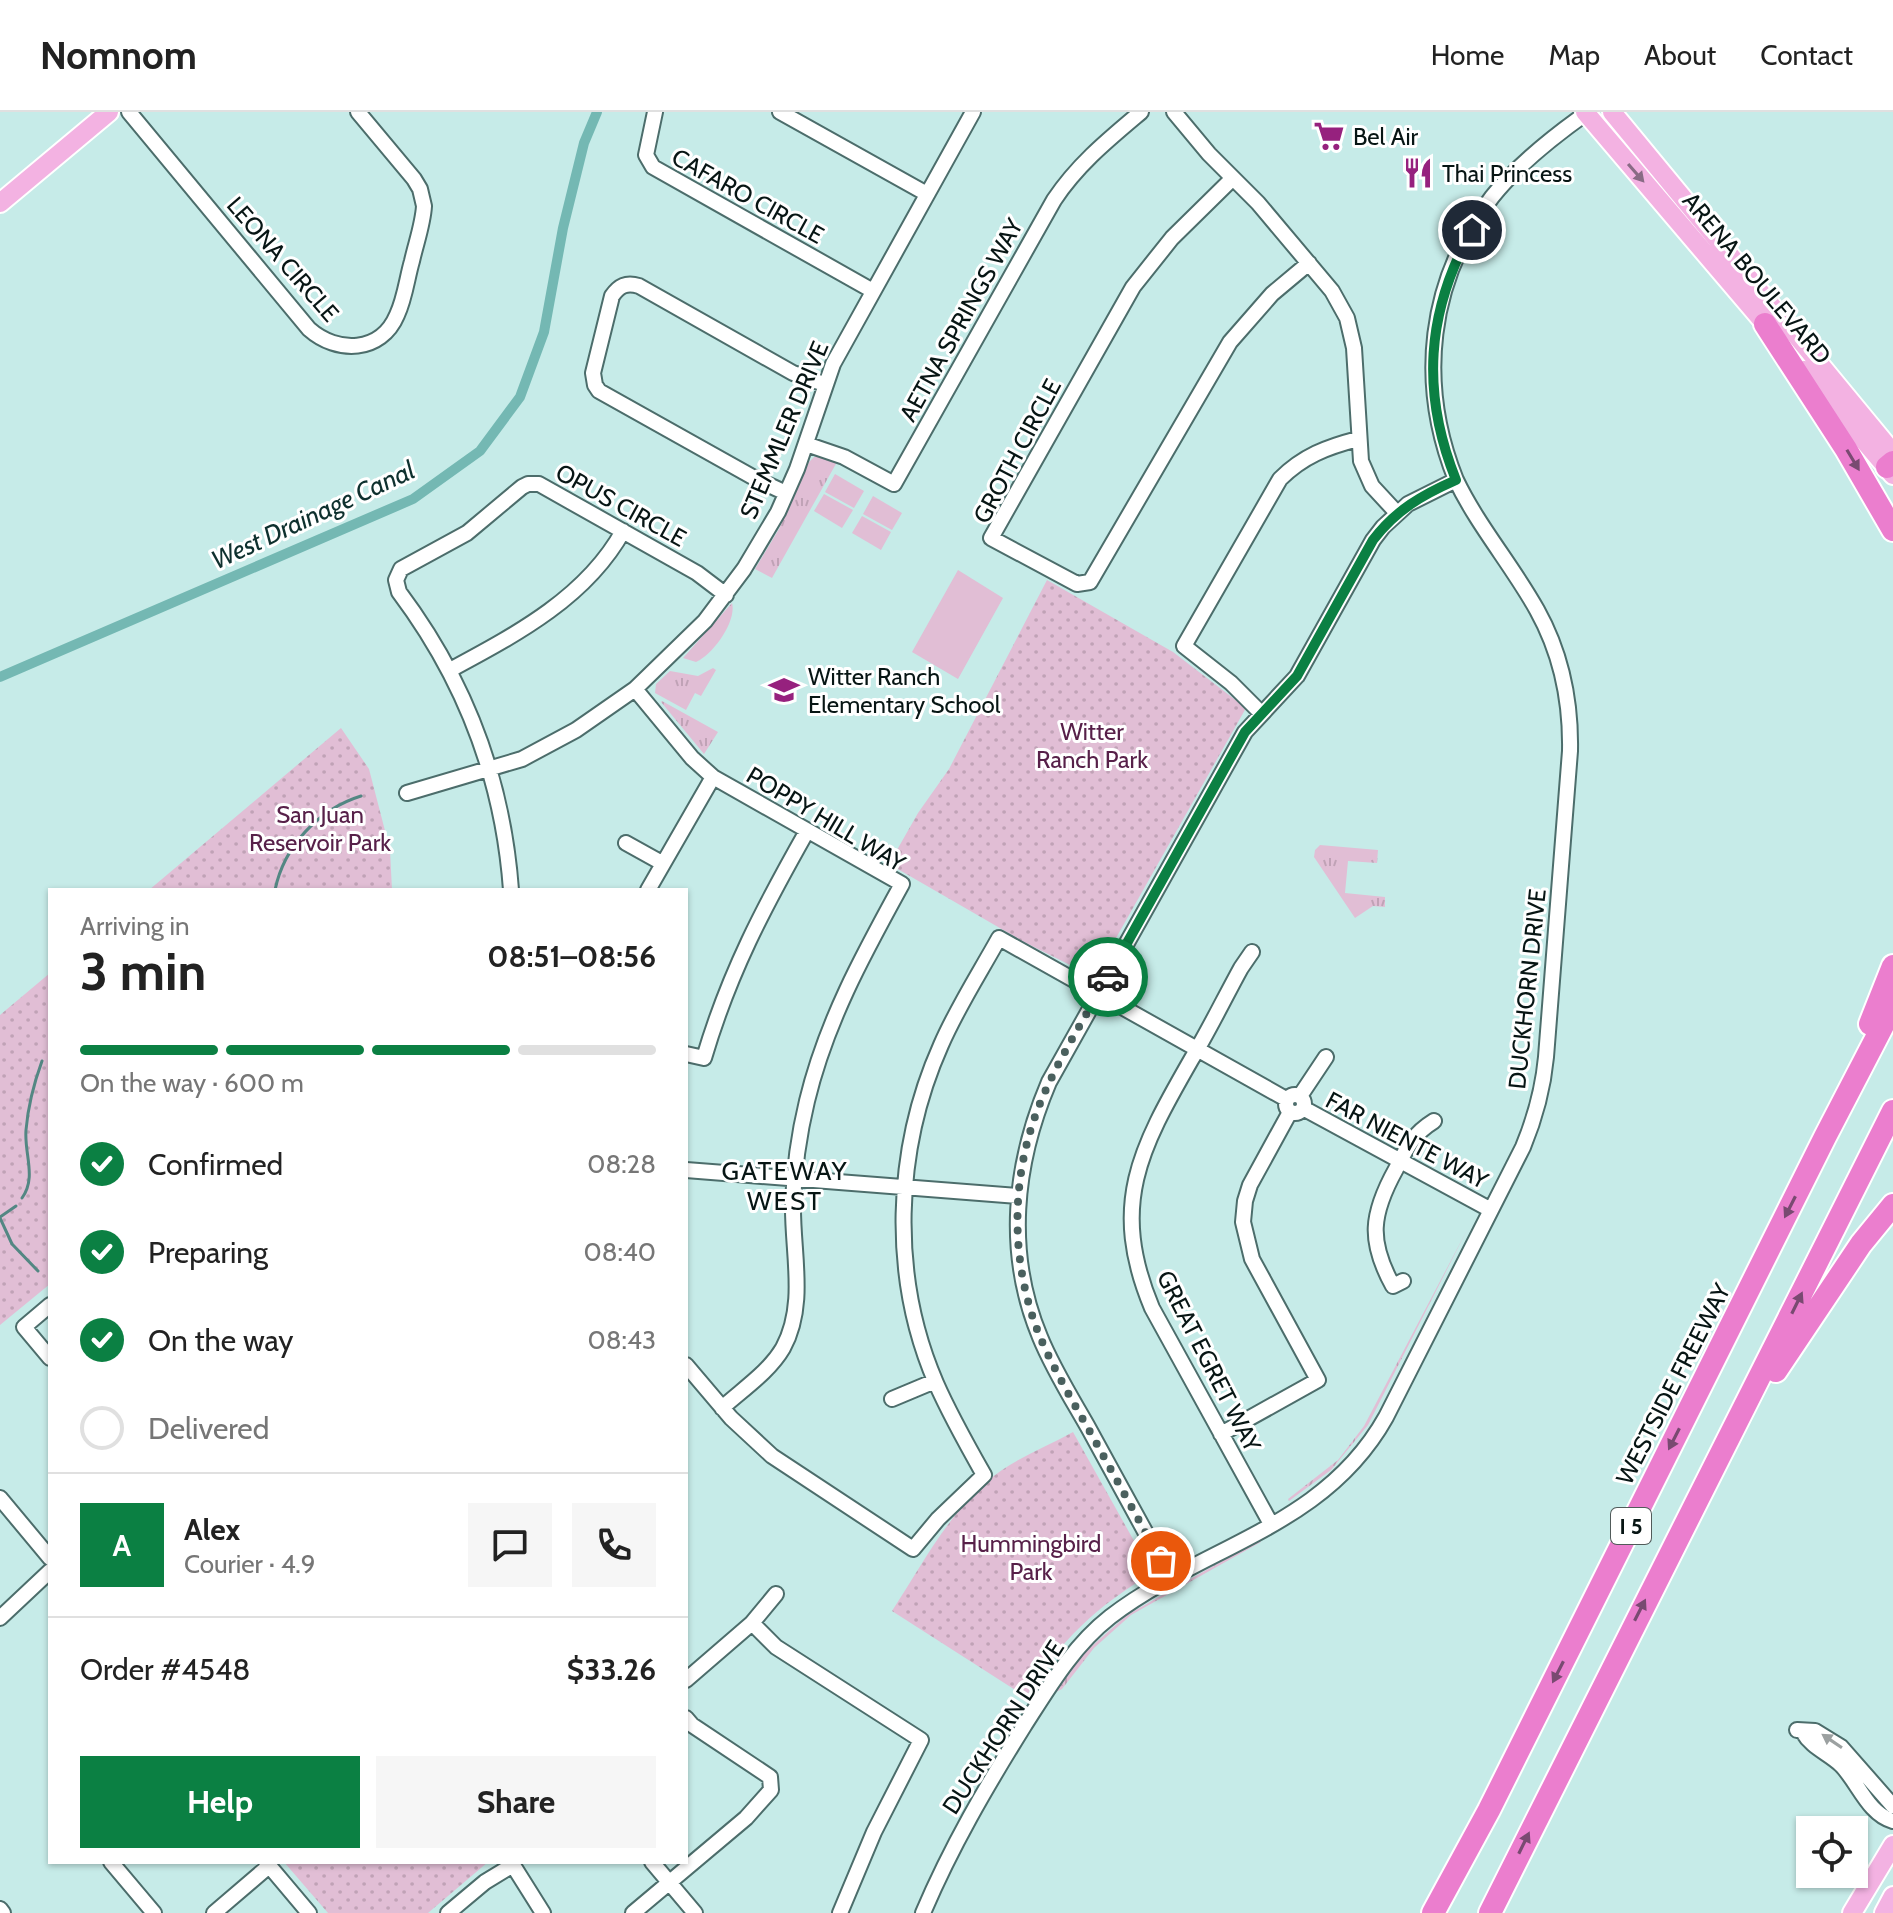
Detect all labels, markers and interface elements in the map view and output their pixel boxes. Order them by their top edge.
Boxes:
text: Nomnom [40,32,197,79]
text: Home [1431,38,1504,72]
text: Map [1548,38,1600,72]
text: About [1644,38,1716,72]
text: Contact [1760,38,1853,72]
supermarket icon: Bel Air [1312,119,1346,153]
place label: Bel Air [1353,122,1419,151]
street label: CAFARO CIRCLE [667,142,829,250]
restaurant icon: Thai Princess [1401,156,1435,190]
place label: Thai Princess [1442,159,1572,188]
one-way arrow [1627,163,1644,183]
street label: ARENA BOULEVARD [1677,186,1837,370]
street label: LEONA CIRCLE [221,191,345,327]
pin [1438,196,1506,264]
icon: home [1450,208,1494,252]
street label: AETNA SPRINGS WAY [893,213,1029,426]
street label: STEMMLER DRIVE [734,337,834,523]
street label: GROTH CIRCLE [967,374,1067,528]
one-way arrow [1846,449,1860,471]
water label: West Drainage Canal [206,454,420,576]
street label: OPUS CIRCLE [551,457,691,553]
place label: Witter Ranch Elementary School [808,662,1001,719]
school or university icon: Witter Ranch Elementary School [767,673,801,707]
park label: Witter Ranch Park [1036,717,1148,774]
street label: POPPY HILL WAY [741,760,911,878]
park label: San Juan Reservoir Park [249,800,391,857]
street label: DUCKHORN DRIVE [1502,887,1552,1091]
text: Arriving in [80,910,190,942]
courier [1068,937,1148,1017]
text: 08:51–08:56 [487,938,656,975]
text: 3 min [80,940,206,1003]
icon: car [1086,955,1130,999]
text: On the way · 600 m [80,1067,304,1099]
street label: FAR NIENTE WAY [1321,1085,1493,1195]
icon: check [80,1142,124,1186]
text: Confirmed [148,1146,283,1183]
text: 08:28 [587,1148,656,1180]
district label: GATEWAY WEST [721,1155,849,1217]
one-way arrow [1783,1195,1797,1218]
icon: check [80,1230,124,1274]
text: Preparing [148,1234,268,1271]
text: 08:40 [584,1236,656,1268]
street label: GREAT EGRET WAY [1151,1266,1267,1457]
street label: WESTSIDE FREEWAY [1610,1278,1736,1489]
one-way arrow [1791,1291,1804,1314]
icon: check [80,1318,124,1362]
text: On the way [148,1322,293,1359]
text: 08:43 [588,1324,656,1356]
text: Delivered [148,1410,269,1447]
one-way arrow [1667,1428,1681,1451]
button: chat [468,1503,552,1587]
button: phone [572,1503,656,1587]
road number: I 5 [1611,1508,1651,1544]
text: Alex [184,1511,240,1548]
text: A [113,1527,131,1564]
pin [1127,1527,1195,1595]
park label: Hummingbird Park [961,1529,1101,1586]
icon: bag [1139,1539,1183,1583]
text: Courier · 4.9 [184,1548,316,1580]
one-way arrow [1633,1599,1647,1622]
street label: DUCKHORN DRIVE [936,1635,1070,1819]
text: Order #4548 [80,1651,250,1688]
text: $33.26 [567,1651,656,1688]
one-way arrow [1551,1661,1565,1684]
one-way arrow [1822,1734,1843,1749]
button: Help [80,1756,360,1848]
button: Share [376,1756,656,1848]
map controls [1796,1816,1868,1888]
button: locate [1796,1816,1868,1888]
one-way arrow [1518,1832,1531,1855]

